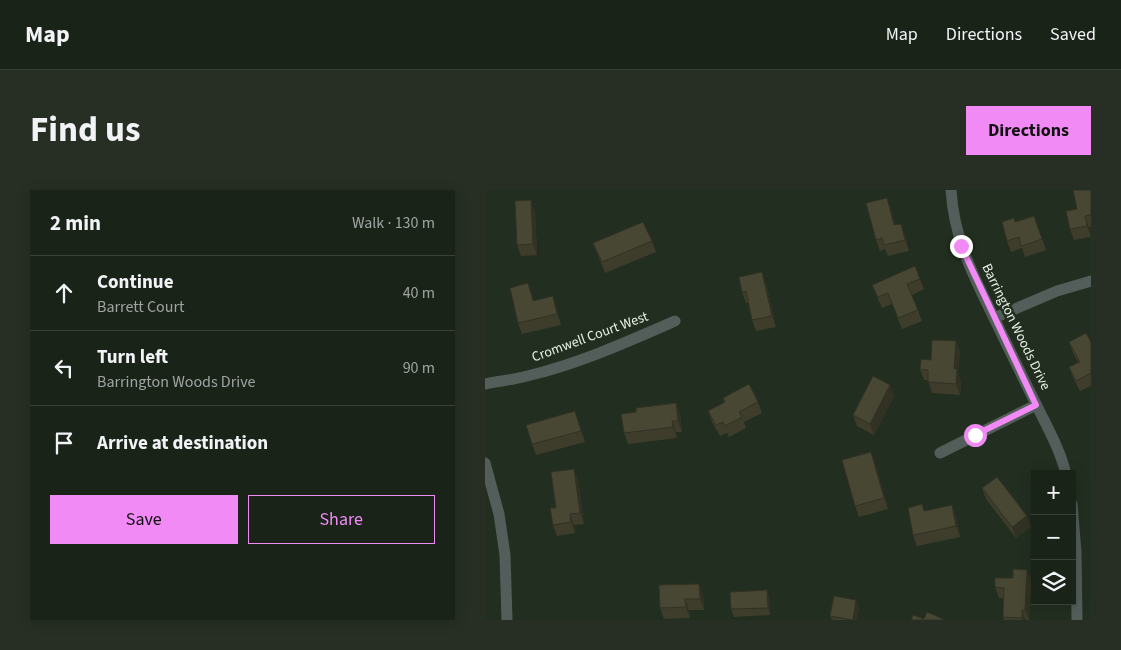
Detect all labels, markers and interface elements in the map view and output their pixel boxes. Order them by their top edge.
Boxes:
text: Map [25,17,70,52]
text: Map [886,22,918,47]
text: Directions [946,22,1022,47]
text: Saved [1050,22,1096,47]
text: Find us [30,105,140,155]
button: Directions [966,106,1091,155]
text: 2 min [50,208,101,238]
text: Walk · 130 m [352,212,435,234]
route end [950,235,973,258]
street label: Barrington Woods Drive [977,260,1055,394]
text: Continue [97,269,174,296]
icon: ahead [50,279,78,307]
text: 40 m [403,282,435,304]
text: Barrett Court [97,296,184,318]
street label: Cromwell Court West [529,307,651,367]
text: Turn left [97,344,168,371]
icon: left [50,354,78,382]
text: 90 m [403,357,435,379]
text: Barrington Woods Drive [97,371,256,393]
route start [964,424,987,447]
icon: arrive [50,429,78,457]
text: Arrive at destination [97,430,268,457]
map controls [1031,470,1076,605]
button: + [1031,470,1076,515]
button: Save [50,495,238,544]
button: Share [248,495,435,544]
button: − [1031,515,1076,560]
button: layers [1031,560,1076,605]

